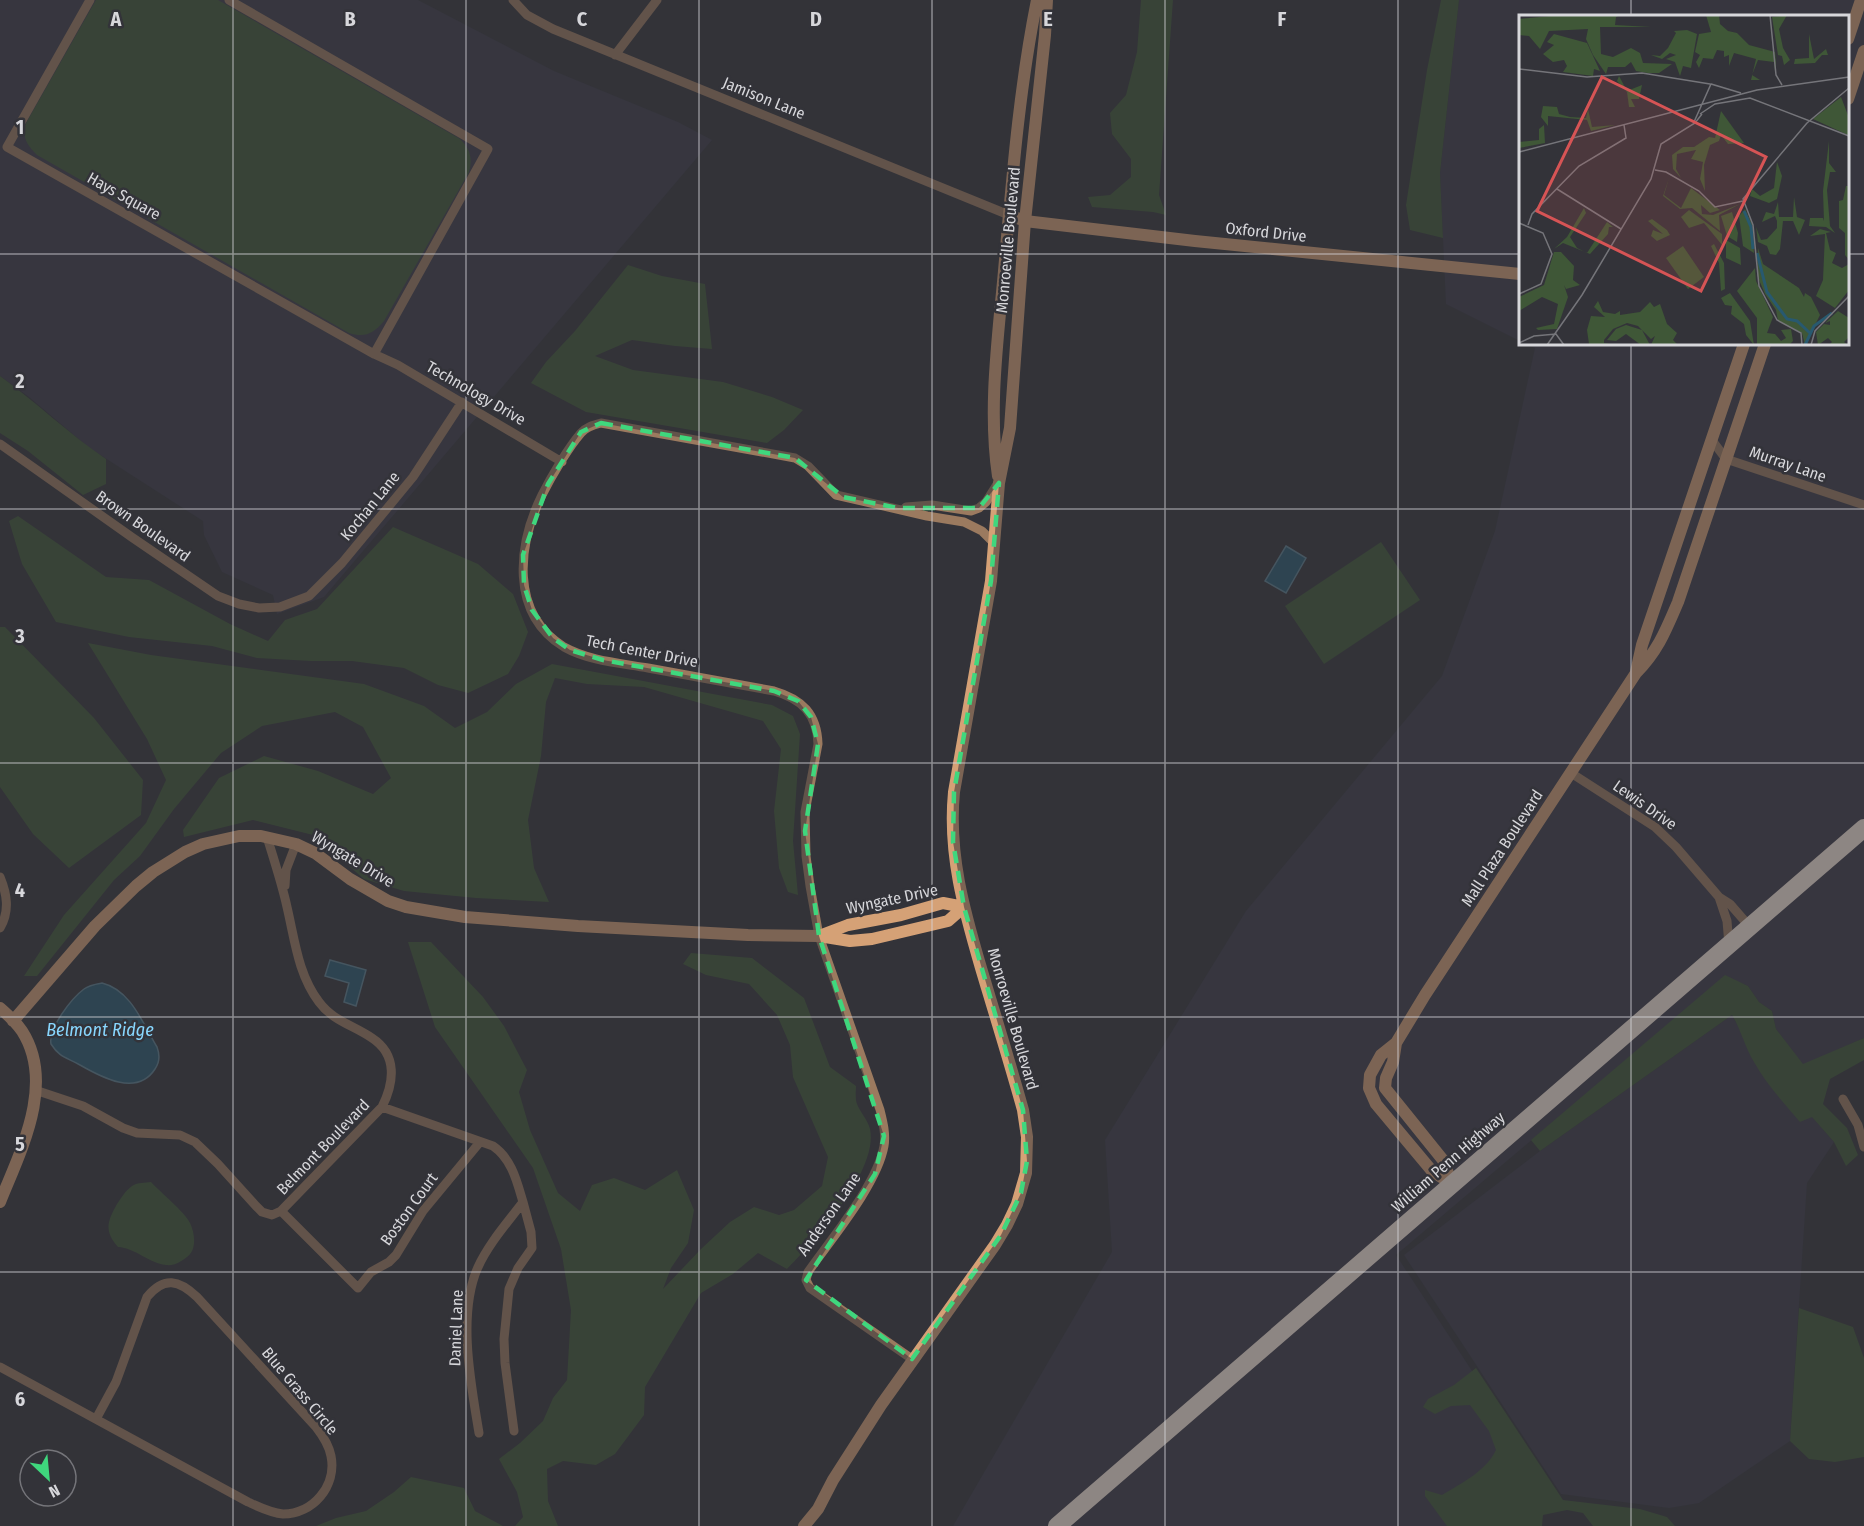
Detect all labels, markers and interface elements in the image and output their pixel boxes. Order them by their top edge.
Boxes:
text: A [110,7,123,31]
text: B [344,7,356,31]
text: C [577,7,588,31]
text: D [810,7,822,31]
text: E [1043,7,1053,31]
text: F [1278,7,1287,31]
inset map [1519,15,1849,345]
street label: Jamison Lane [720,73,808,123]
text: 1 [16,115,24,139]
street label: Monroeville Boulevard [992,166,1024,314]
street label: Hays Square [84,168,164,224]
street label: Oxford Drive [1225,218,1308,246]
street label: Technology Drive [423,357,529,429]
text: 2 [14,369,25,393]
street label: Murray Lane [1747,442,1829,486]
street label: Kochan Lane [336,468,404,544]
street label: Brown Boulevard [92,486,194,566]
text: 3 [14,624,25,648]
street label: Tech Center Drive [584,631,700,671]
street label: Lewis Drive [1609,776,1681,834]
street label: Mall Plaza Boulevard [1457,786,1547,910]
street label: Wyngate Drive [308,827,398,891]
text: 4 [15,878,25,902]
street label: Wyngate Drive [844,880,940,918]
street label: Monroeville Boulevard [984,946,1042,1092]
water label: Belmont Ridge [46,1019,154,1041]
street label: Belmont Boulevard [273,1095,373,1199]
street label: William Penn Highway [1388,1107,1509,1216]
text: 5 [15,1132,25,1156]
street label: Boston Court [376,1168,442,1249]
street label: Anderson Lane [793,1169,865,1259]
street label: Daniel Lane [445,1289,467,1367]
street label: Blue Grass Circle [258,1343,342,1439]
text: 6 [15,1387,25,1411]
north arrow [18,1448,78,1508]
text: N [46,1480,63,1502]

